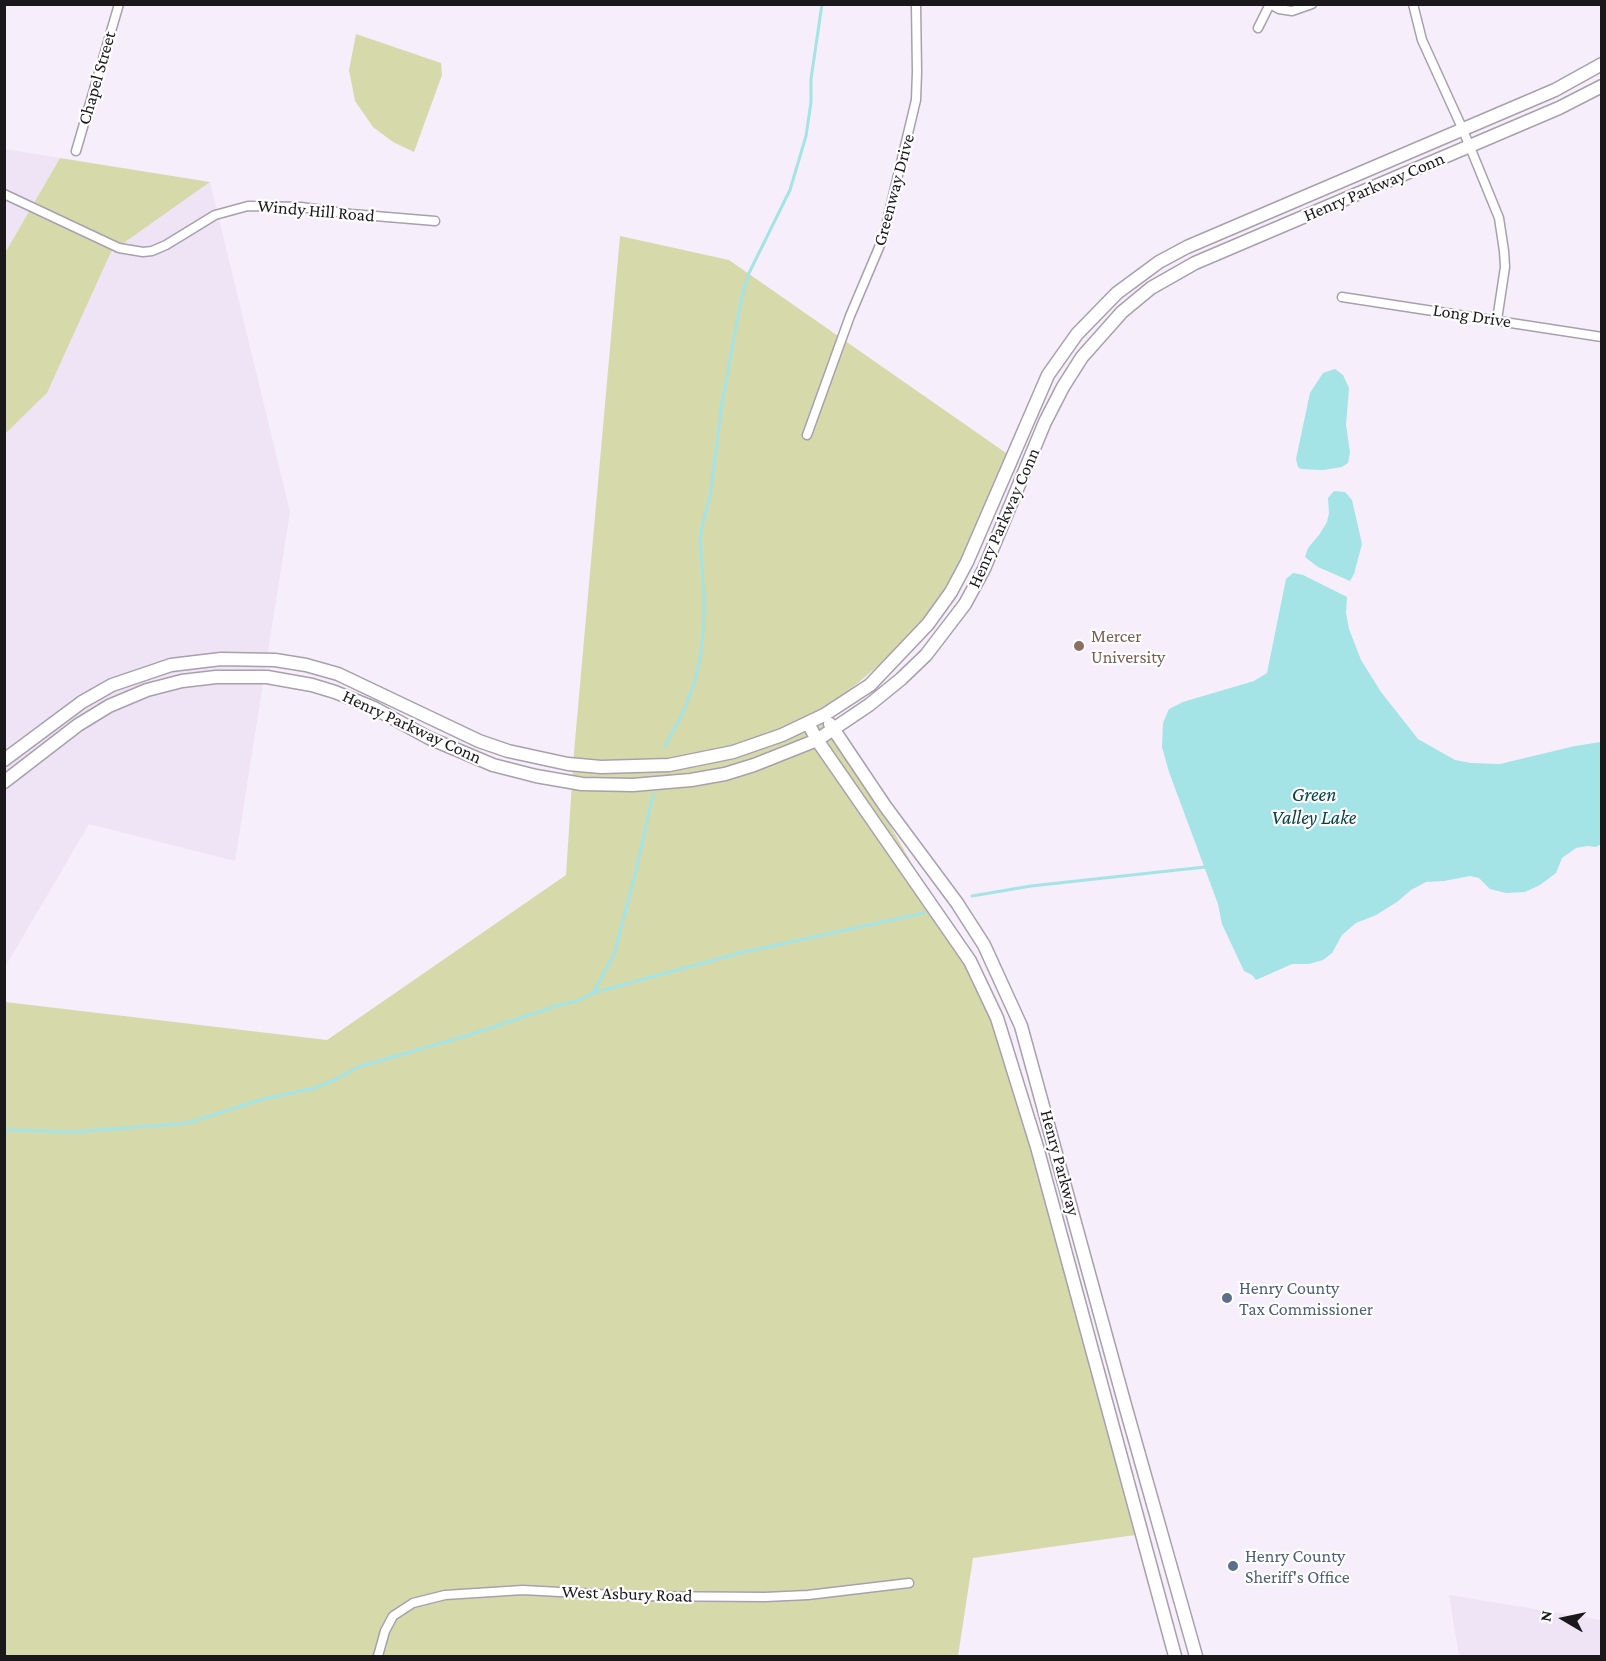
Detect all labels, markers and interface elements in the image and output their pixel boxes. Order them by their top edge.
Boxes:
street label: Chapel Street [73,29,121,127]
street label: Greenway Drive [869,132,919,248]
street label: Henry Parkway Conn [1300,148,1448,226]
street label: Windy Hill Road [256,195,376,227]
street label: Long Drive [1431,299,1513,333]
street label: Henry Parkway Conn [963,445,1045,591]
place label: Mercer University [1091,625,1165,668]
marker: Mercer University [1072,639,1086,653]
street label: Henry Parkway Conn [339,685,485,769]
water label: Green Valley Lake [1272,783,1356,830]
street label: Henry Parkway [1035,1108,1085,1218]
place label: Henry County Tax Commissioner [1239,1277,1373,1320]
marker: Henry County Tax Commissioner [1220,1291,1234,1305]
place label: Henry County Sheriff's Office [1245,1545,1350,1588]
marker: Henry County Sheriff's Office [1226,1559,1240,1573]
street label: West Asbury Road [561,1581,693,1607]
north arrow [1534,1589,1594,1649]
text: N [1536,1609,1555,1623]

